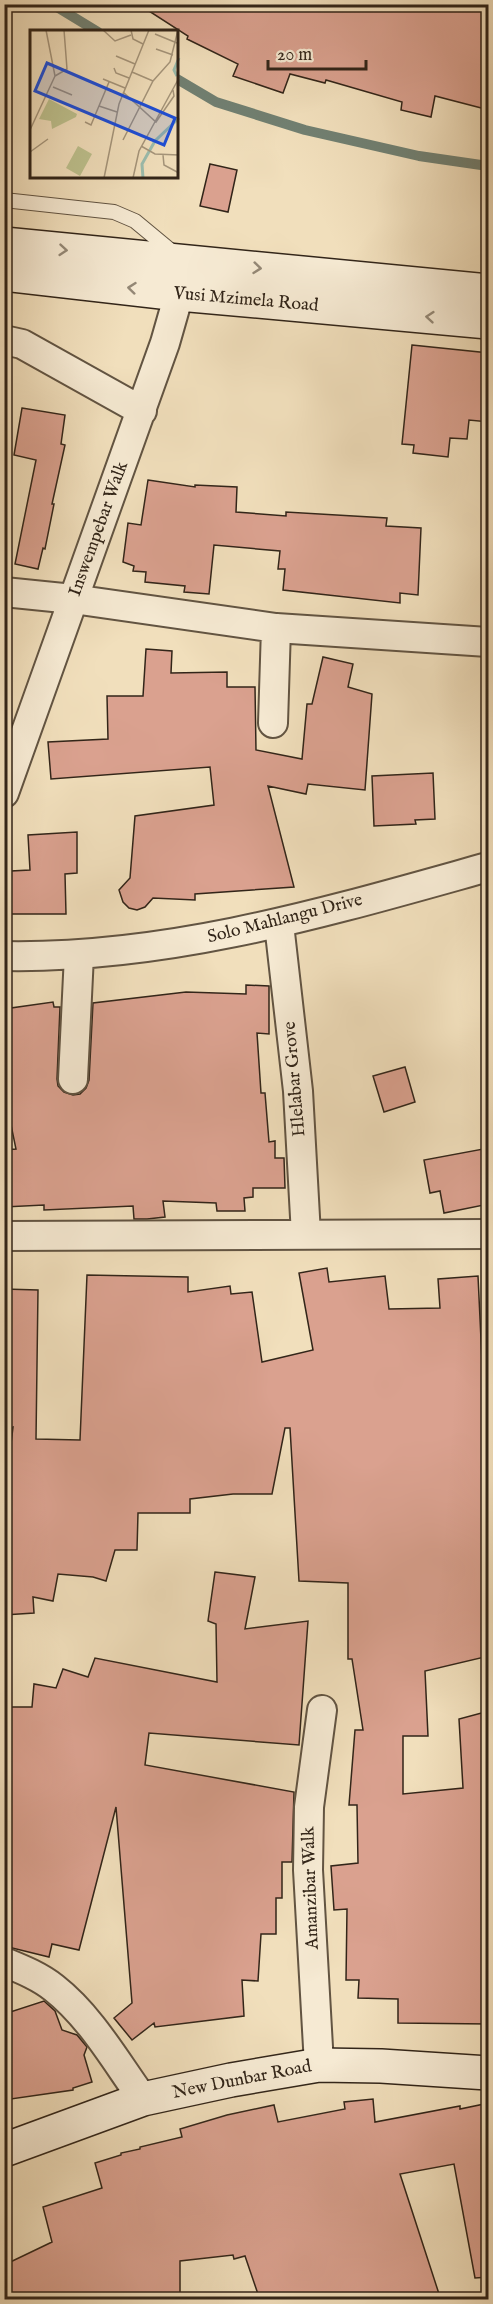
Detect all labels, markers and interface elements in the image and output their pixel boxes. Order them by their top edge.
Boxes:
inset map [30,30,178,178]
scale bar [268,33,366,71]
text: 20 m [277,44,312,67]
one-way arrow [58,243,67,256]
one-way arrow [252,261,261,274]
street label: Vusi Mzimela Road [172,282,320,318]
one-way arrow [127,283,136,295]
one-way arrow [426,311,435,324]
street label: Inswempebar Walk [64,458,134,600]
street label: Solo Mahlangu Drive [205,889,365,949]
street label: Hlelabar Grove [278,1020,312,1138]
street label: Amanzibar Walk [297,1826,325,1951]
street label: New Dunbar Road [171,2055,314,2105]

